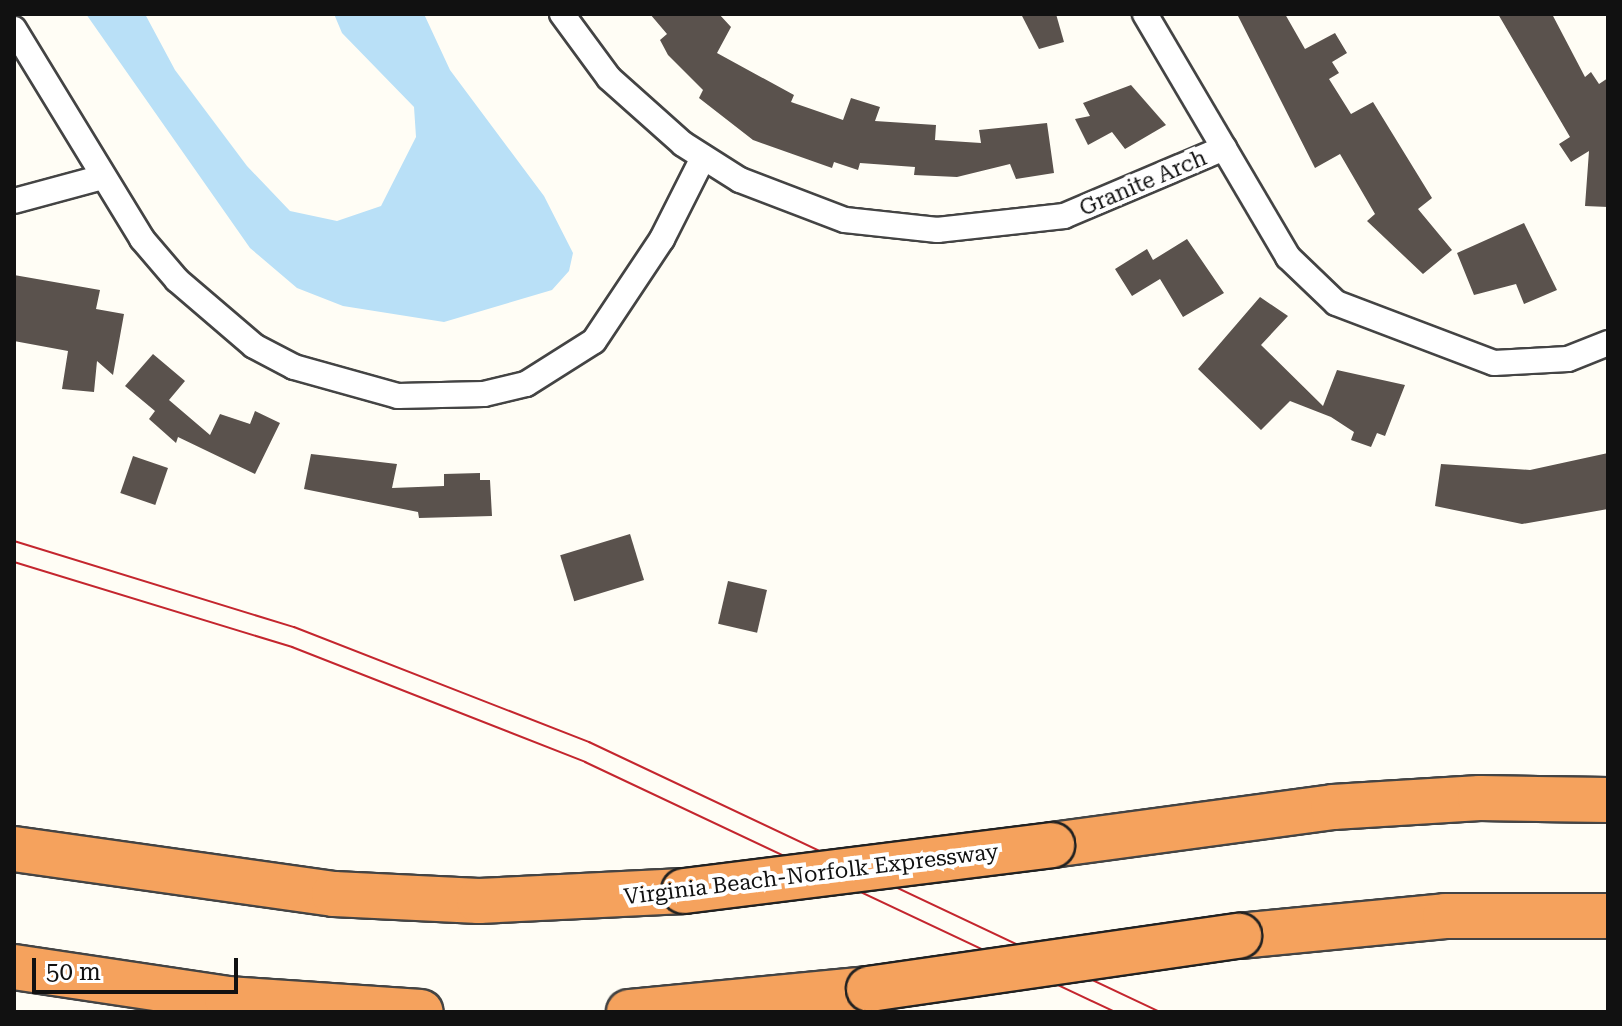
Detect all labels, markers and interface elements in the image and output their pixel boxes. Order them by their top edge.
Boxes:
street label: Granite Arch [1075,144,1211,222]
street label: Virginia Beach-Norfolk Expressway [622,838,1000,910]
scale bar [36,942,242,992]
text: 50 m [46,958,101,986]

